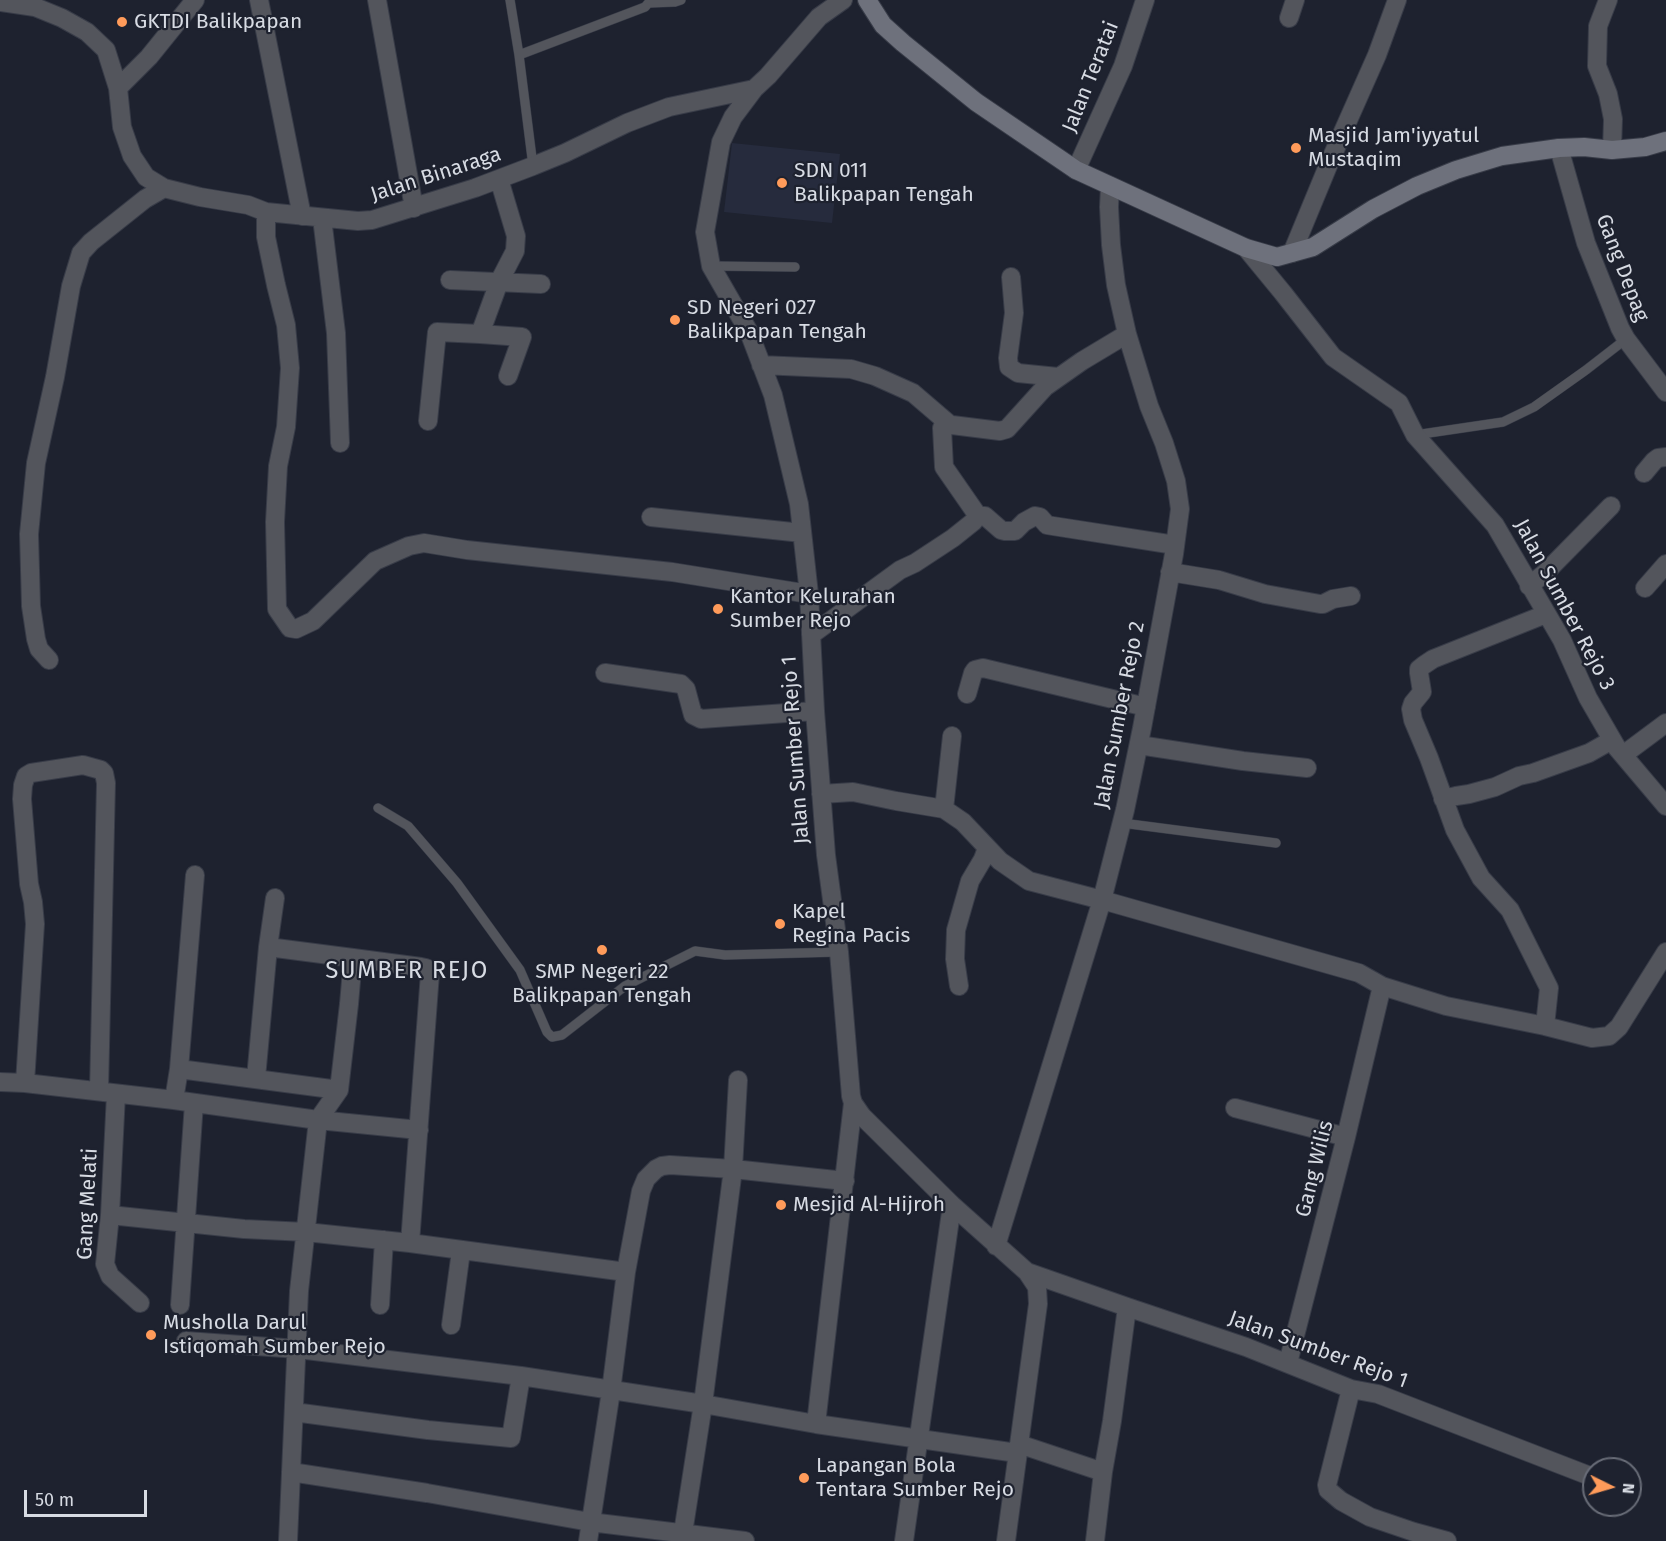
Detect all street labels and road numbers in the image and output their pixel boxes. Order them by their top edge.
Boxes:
street label: Jalan Teratai [1057,18,1125,136]
street label: Jalan Binaraga [367,142,505,208]
street label: Gang Depag [1590,211,1654,325]
street label: Jalan Sumber Rejo 3 [1508,515,1620,695]
street label: Jalan Sumber Rejo 2 [1089,619,1151,811]
street label: Jalan Sumber Rejo 1 [777,655,815,845]
street label: Gang Wilis [1291,1118,1339,1220]
street label: Gang Melati [72,1147,104,1261]
street label: Jalan Sumber Rejo 1 [1225,1306,1411,1394]

